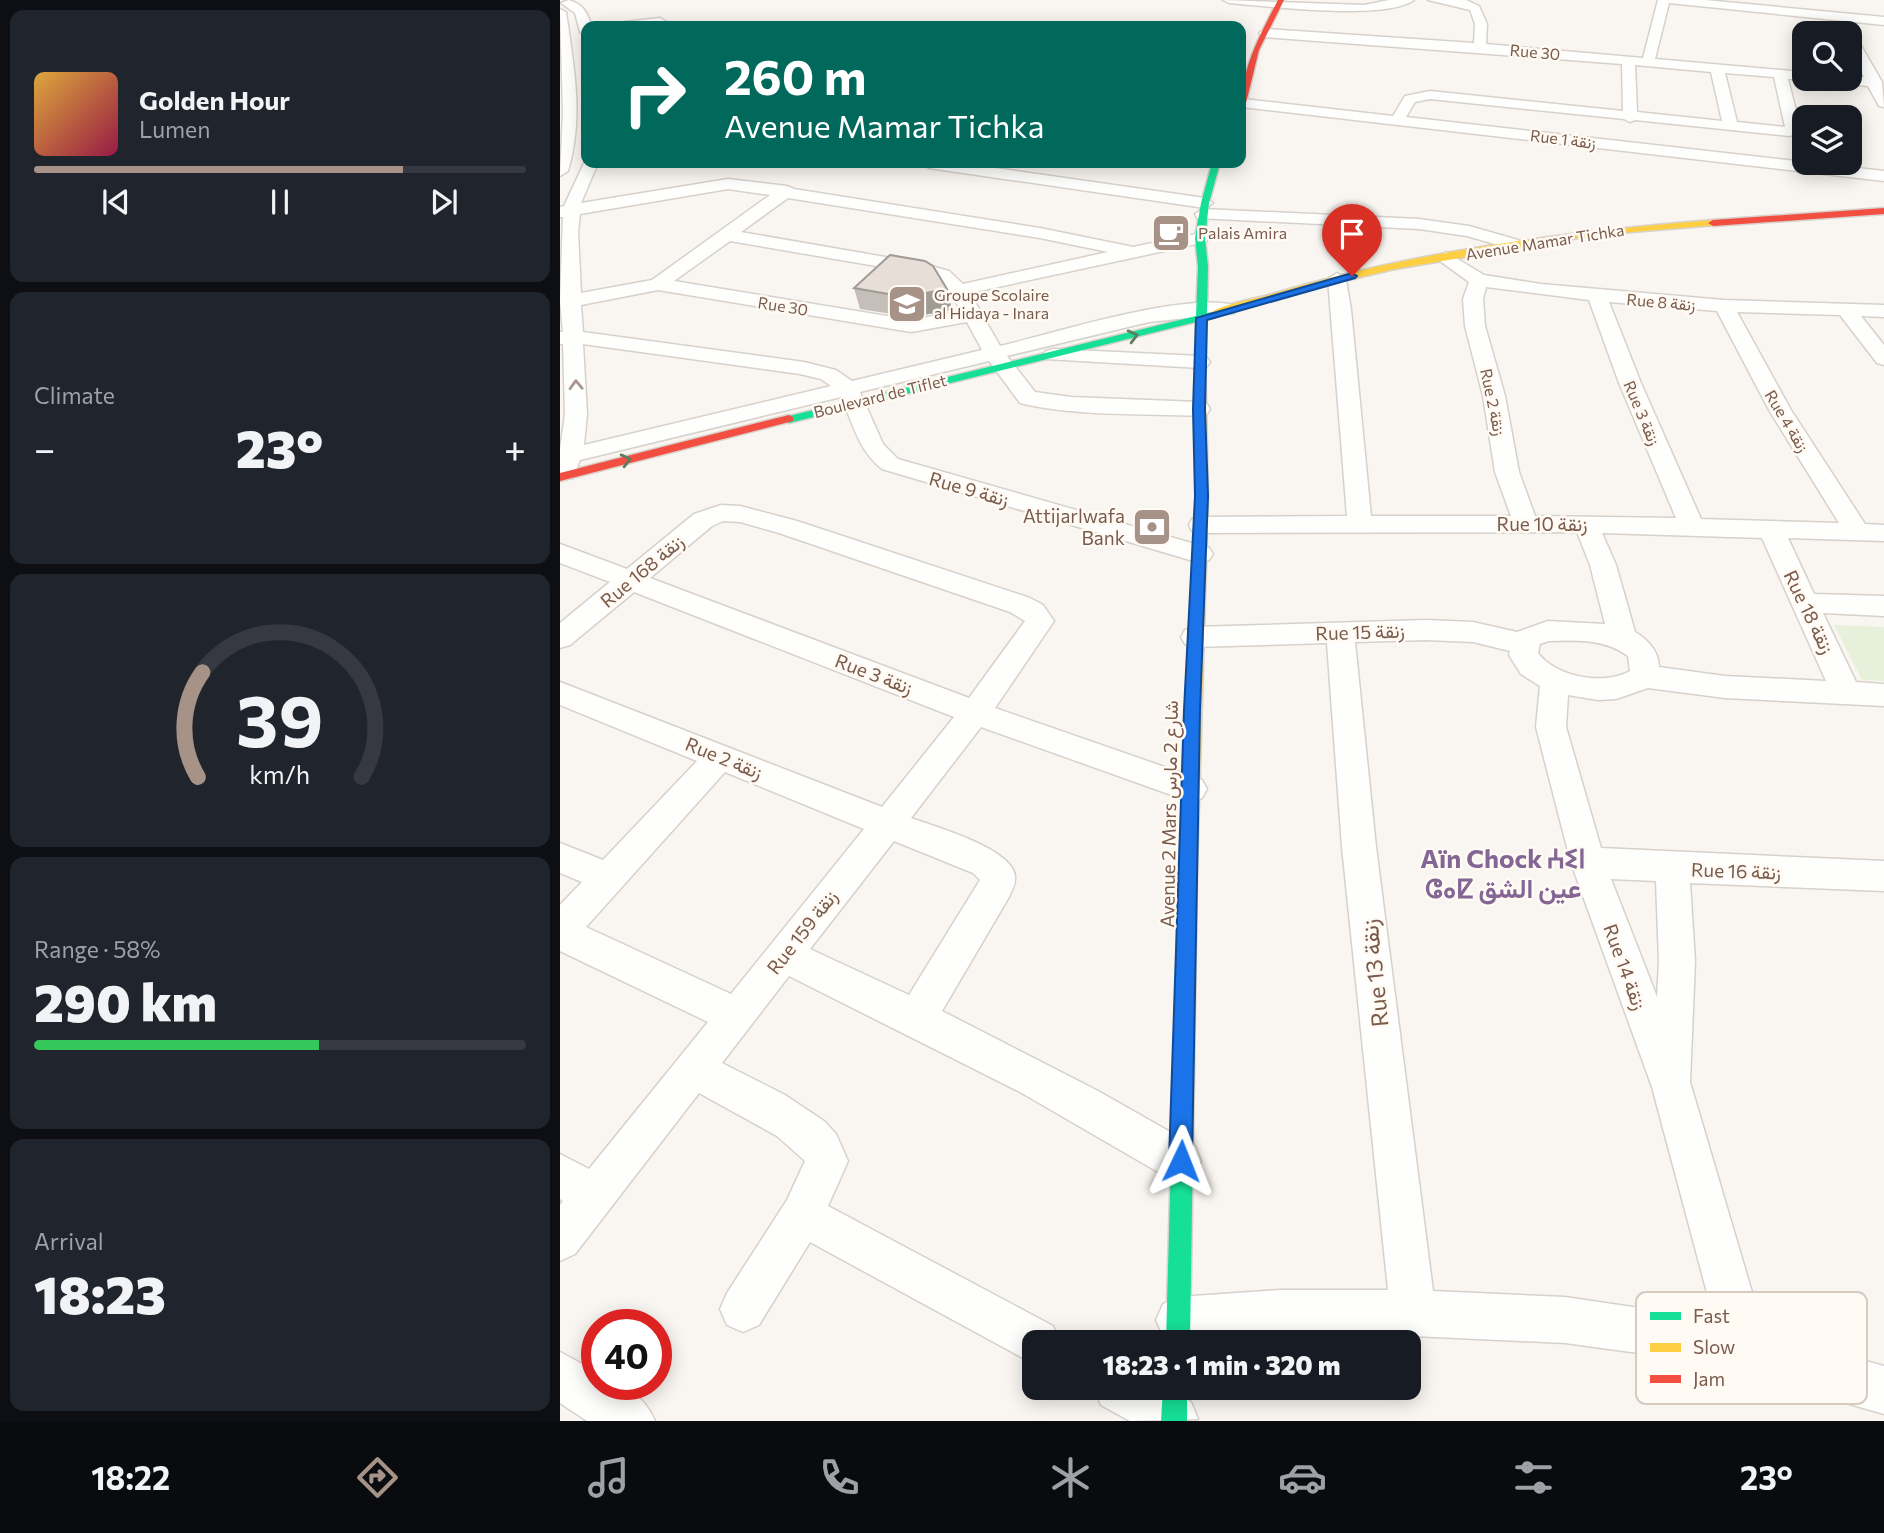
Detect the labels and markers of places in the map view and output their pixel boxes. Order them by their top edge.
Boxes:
pin [1322,204,1382,276]
cafe icon: Palais Amira [1150,212,1192,254]
place label: Palais Amira [1198,223,1287,242]
school or university icon: Groupe Scolaire al Hidaya - Inara [886,283,928,325]
place label: Groupe Scolaire al Hidaya - Inara [934,285,1049,322]
place label: Attijarlwafa Bank [1023,504,1125,549]
bank icon: Attijarlwafa Bank [1131,506,1173,548]

